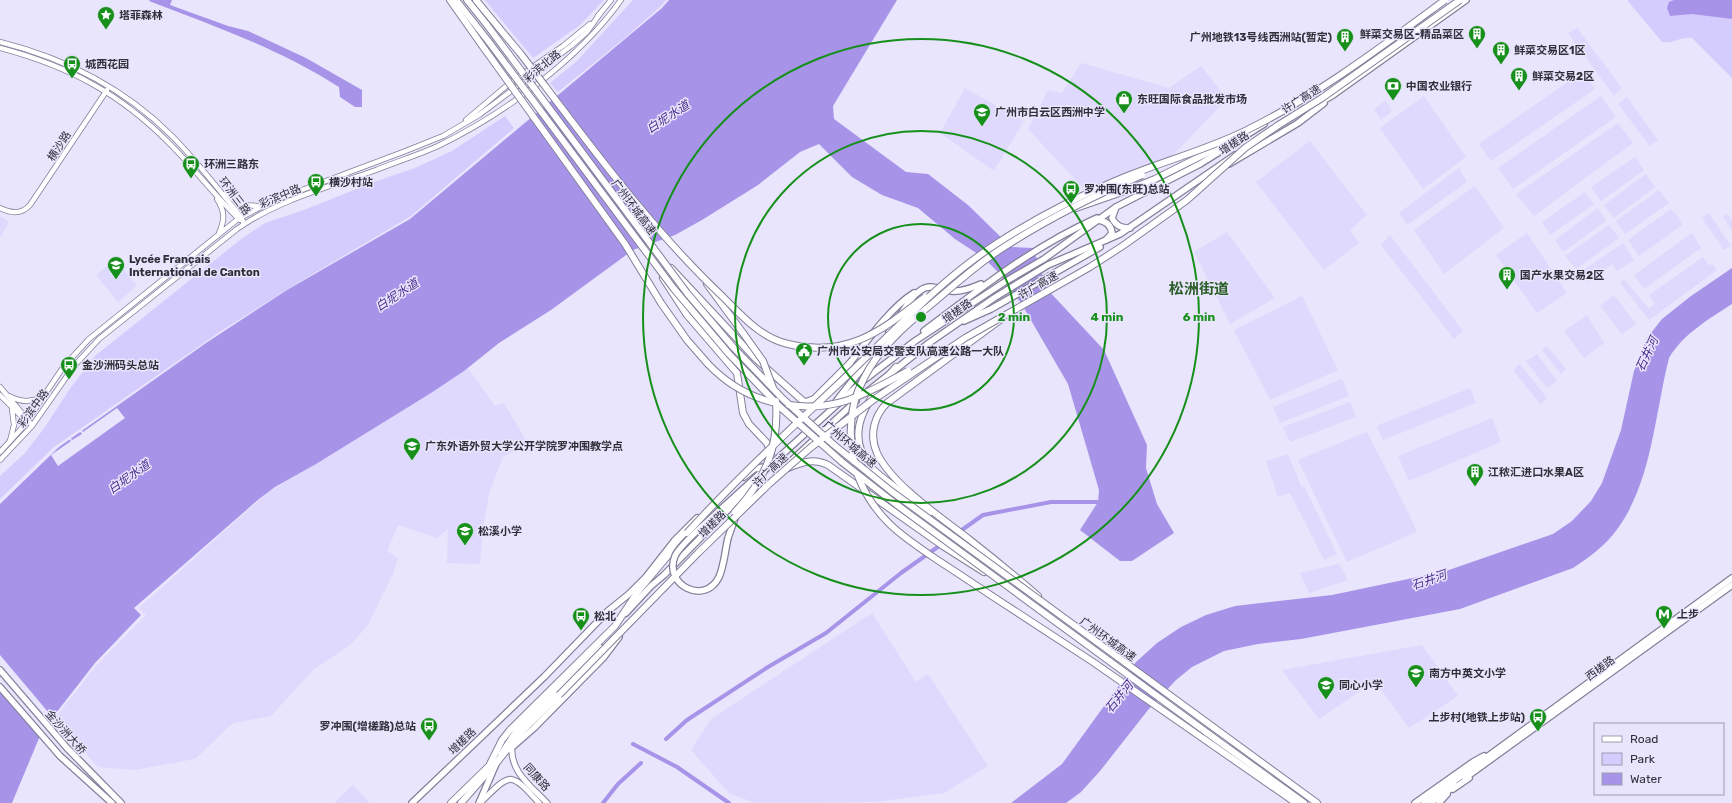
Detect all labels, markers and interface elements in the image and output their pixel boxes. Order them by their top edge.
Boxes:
place icon: 塔菲森林 [96,5,116,30]
place label: 塔菲森林 [119,9,163,22]
building icon: 鲜菜交易区-精品菜区 [1467,24,1487,49]
building icon: 广州地铁13号线西洲站(暂定) [1335,27,1355,52]
place label: 鲜菜交易区-精品菜区 [1360,28,1464,41]
place label: 广州地铁13号线西洲站(暂定) [1190,31,1332,44]
building icon: 鲜菜交易区1区 [1491,40,1511,65]
place label: 鲜菜交易区1区 [1514,44,1585,57]
street label: 彩滨北路 [521,47,564,85]
bus stop icon: 城西花园 [62,54,82,79]
place label: 城西花园 [85,58,129,71]
building icon: 鲜菜交易2区 [1509,66,1529,91]
place label: 鲜菜交易2区 [1532,70,1594,83]
bank icon: 中国农业银行 [1383,76,1403,101]
place label: 中国农业银行 [1406,80,1472,93]
street label: 许广高速 [1279,82,1323,117]
shop icon: 东旺国际食品批发市场 [1114,89,1134,114]
place label: 东旺国际食品批发市场 [1137,93,1247,106]
water label: 白坭水道 [644,97,694,136]
school or university icon: 广州市白云区西洲中学 [972,102,992,127]
place label: 广州市白云区西洲中学 [995,106,1105,119]
street label: 横沙路 [45,129,74,164]
street label: 增槎路 [1217,129,1252,158]
bus stop icon: 环洲三路东 [181,154,201,179]
place label: 环洲三路东 [204,158,259,171]
bus stop icon: 横沙村站 [306,172,326,197]
street label: 环洲三路 [216,175,253,218]
place label: 横沙村站 [329,176,373,189]
street label: 广州环城高速 [609,177,659,238]
bus stop icon: 罗冲围(东旺)总站 [1061,179,1081,204]
street label: 彩滨中路 [257,182,303,211]
place label: 罗冲围(东旺)总站 [1084,183,1169,196]
place label: Lycée Français International de Canton [129,253,260,279]
school or university icon: Lycée Français International de Canton [106,255,126,280]
building icon: 国产水果交易2区 [1497,265,1517,290]
street label: 许广高速 [1016,269,1061,302]
place label: 国产水果交易2区 [1520,269,1604,282]
water label: 白坭水道 [373,275,423,314]
district label: 松洲街道 [1169,280,1229,298]
street label: 增槎路 [940,297,975,326]
centre of rings [914,310,928,324]
text: 2 min [998,310,1031,324]
text: 4 min [1091,310,1124,324]
text: 6 min [1183,310,1216,324]
water label: 石井河 [1633,333,1662,373]
public building icon: 广州市公安局交警支队高速公路一大队 [794,341,814,366]
place label: 广州市公安局交警支队高速公路一大队 [817,345,1004,358]
bus stop icon: 金沙洲码头总站 [59,355,79,380]
place label: 金沙洲码头总站 [82,359,159,372]
street label: 彩滨中路 [15,387,52,430]
street label: 广州环城高速 [820,418,879,471]
school or university icon: 广东外语外贸大学公开学院罗冲围教学点 [402,436,422,461]
place label: 广东外语外贸大学公开学院罗冲围教学点 [425,440,623,453]
street label: 许广高速 [750,451,791,490]
water label: 白坭水道 [105,456,154,497]
building icon: 江秾汇进口水果A区 [1465,462,1485,487]
place label: 江秾汇进口水果A区 [1488,466,1584,479]
street label: 增槎路 [696,508,729,541]
school or university icon: 松溪小学 [455,521,475,546]
place label: 松溪小学 [478,525,522,538]
water label: 石井河 [1410,567,1450,592]
metro station icon: 上步 [1654,604,1674,629]
bus stop icon: 松北 [571,606,591,631]
place label: 上步 [1677,608,1699,621]
place label: 松北 [594,610,616,623]
street label: 广州环城高速 [1077,615,1138,664]
street label: 西槎路 [1583,653,1617,683]
school or university icon: 南方中英文小学 [1406,663,1426,688]
place label: 南方中英文小学 [1429,667,1506,680]
school or university icon: 同心小学 [1316,675,1336,700]
water label: 石井河 [1102,677,1137,715]
place label: 同心小学 [1339,679,1383,692]
bus stop icon: 上步村(地铁上步站) [1528,707,1548,732]
street label: 金沙洲大桥 [42,708,89,757]
place label: 上步村(地铁上步站) [1429,711,1525,724]
bus stop icon: 罗冲围(增槎路)总站 [419,716,439,741]
place label: 罗冲围(增槎路)总站 [320,720,416,733]
legend [1594,723,1724,795]
street label: 增槎路 [446,725,479,757]
text: Road [1630,732,1658,746]
text: Park [1630,752,1656,766]
street label: 同康路 [521,761,552,794]
text: Water [1630,772,1662,786]

